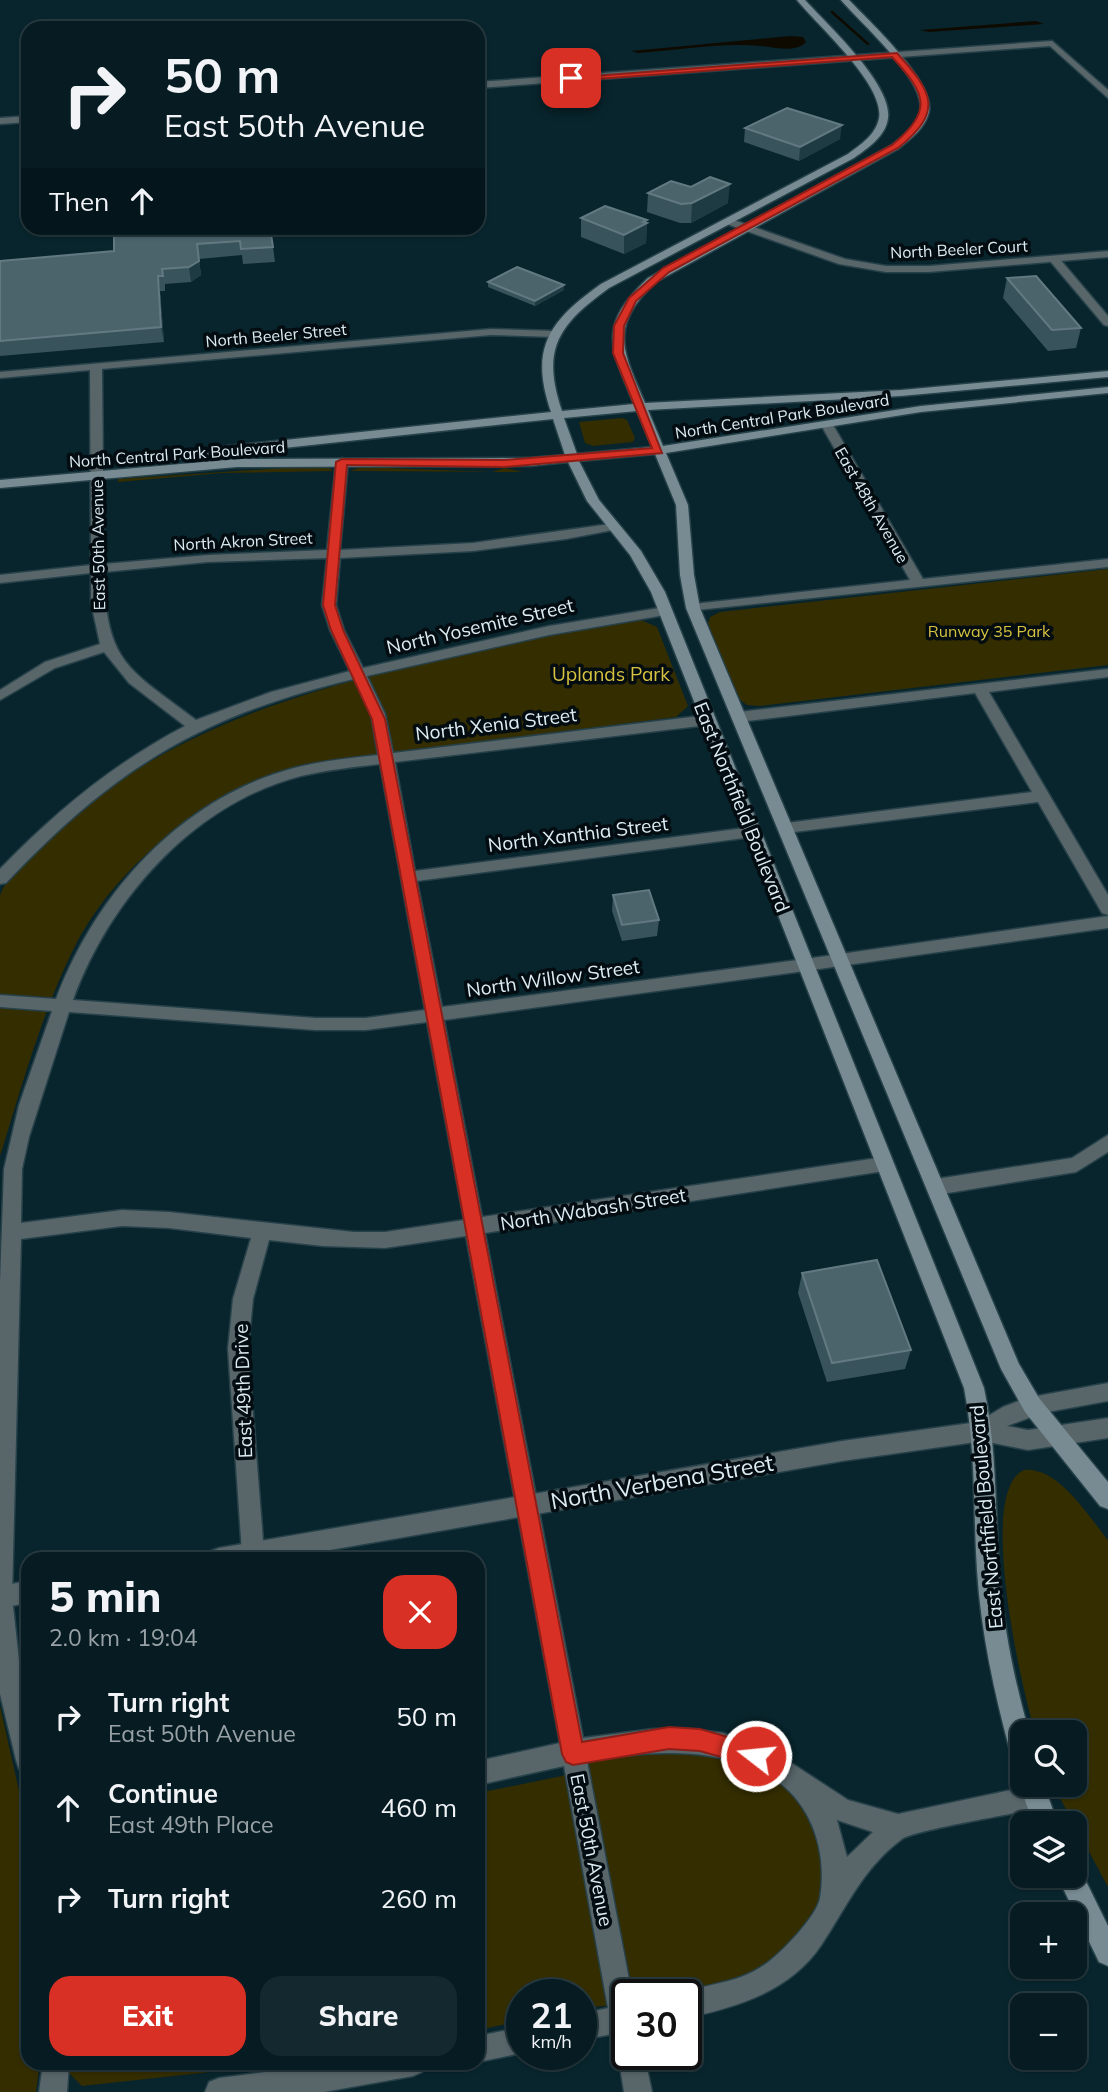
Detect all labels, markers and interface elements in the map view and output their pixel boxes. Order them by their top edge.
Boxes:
text: 50 m [164,44,280,105]
pin [541,48,601,108]
icon: right [49,49,140,140]
icon: arrive [552,59,590,97]
text: East 50th Avenue [164,105,425,145]
icon: ahead [123,182,161,220]
text: Then [49,185,109,218]
street label: North Beeler Court [890,235,1029,263]
street label: North Beeler Street [205,319,348,351]
street label: North Central Park Boulevard [673,389,891,443]
street label: North Central Park Boulevard [68,436,286,472]
street label: East 48th Avenue [831,443,913,567]
street label: East 50th Avenue [87,480,109,610]
street label: North Akron Street [173,527,313,555]
street label: North Yosemite Street [384,593,576,659]
park label: Runway 35 Park [928,621,1051,641]
park label: Uplands Park [552,662,670,686]
street label: East Northfield Boulevard [689,698,795,916]
street label: North Xenia Street [414,702,578,746]
street label: North Xanthia Street [487,811,670,857]
street label: North Willow Street [465,954,641,1002]
street label: North Wabash Street [499,1182,688,1236]
street label: East 49th Drive [229,1323,257,1459]
street label: East Northfield Boulevard [964,1404,1008,1630]
street label: North Verbena Street [548,1448,775,1515]
text: 5 min [49,1570,162,1623]
button: close [383,1575,457,1649]
text: 2.0 km · 19:04 [49,1623,198,1652]
text: Turn right [108,1686,229,1719]
icon: right [49,1698,87,1736]
text: 50 m [396,1700,457,1733]
text: East 50th Avenue [108,1719,296,1748]
position arrow [719,1719,793,1793]
map controls [1010,1720,1087,2070]
button: search [1010,1720,1087,1797]
street label: East 50th Avenue [565,1772,619,1928]
text: Continue [108,1777,218,1810]
icon: ahead [49,1789,87,1827]
text: 460 m [381,1791,457,1824]
text: East 49th Place [108,1810,274,1839]
button: layers [1010,1811,1087,1888]
icon: right [49,1880,87,1918]
text: Turn right [108,1882,229,1915]
text: 260 m [381,1882,457,1915]
button: + [1010,1902,1087,1979]
button: Exit [49,1976,246,2056]
button: Share [260,1976,457,2056]
speed limit sign: 30 [611,1979,702,2070]
text: 21 [530,1993,573,2037]
button: − [1010,1993,1087,2070]
text: km/h [531,2030,572,2053]

